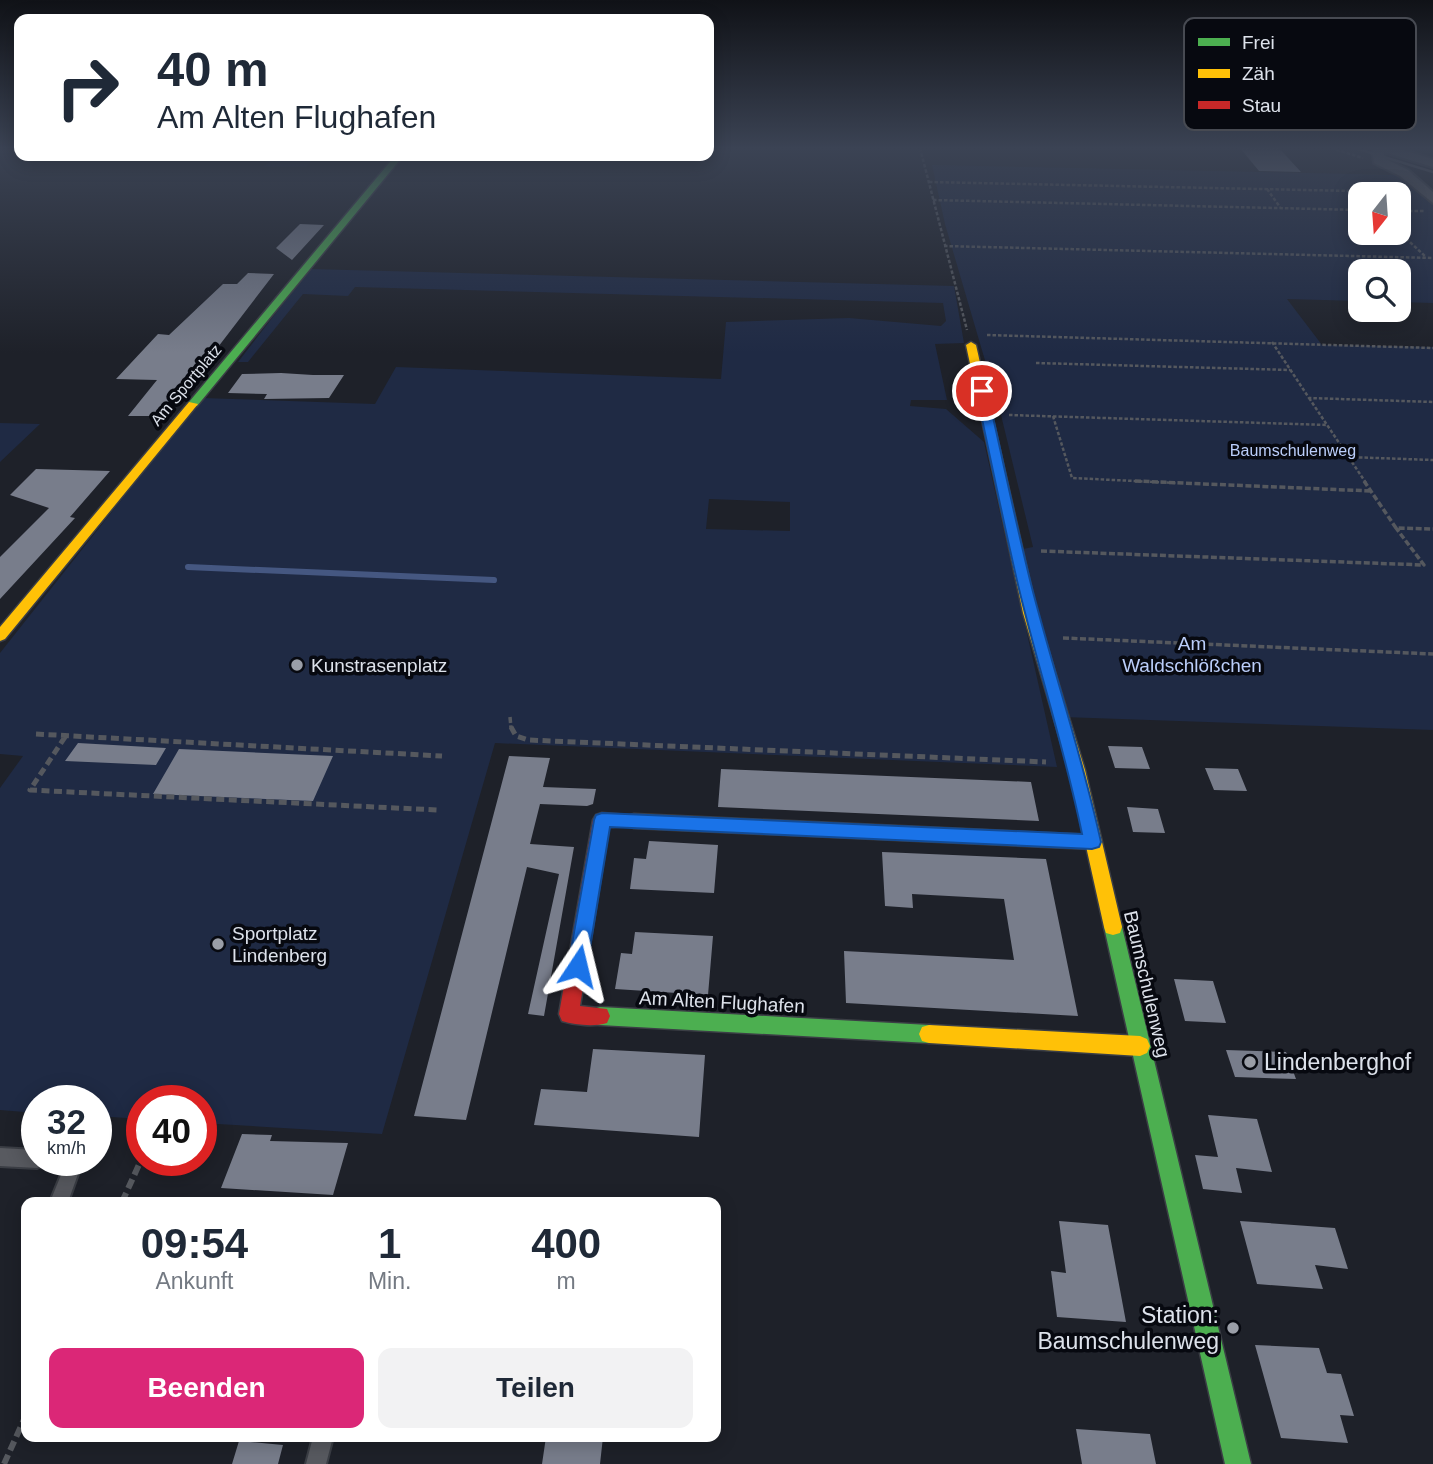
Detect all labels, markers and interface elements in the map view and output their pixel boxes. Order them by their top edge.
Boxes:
legend [1184,18,1416,130]
text: Frei [1242,32,1275,53]
icon: right [42,42,133,133]
text: 40 m [157,42,269,96]
text: Zäh [1242,63,1275,84]
text: Stau [1242,95,1281,116]
text: Am Alten Flughafen [157,99,436,135]
north arrow [1348,182,1410,245]
map controls [1348,182,1411,322]
button: search [1348,259,1411,322]
street label: Am Sportplatz [147,341,225,429]
pin [952,361,1012,421]
icon: arrive [963,372,1001,410]
park label: Baumschulenweg [1230,442,1356,459]
park label: Am Waldschlößchen [1122,633,1262,676]
place label: Kunstrasenplatz [311,655,447,676]
marker: Kunstrasenplatz [289,657,305,673]
street label: Baumschulenweg [1120,909,1174,1059]
place label: Sportplatz Lindenberg [232,923,327,966]
position arrow [541,929,615,1003]
marker: Sportplatz Lindenberg [210,936,226,952]
street label: Am Alten Flughafen [639,987,805,1017]
place label: Lindenberghof [1264,1049,1412,1075]
marker: Lindenberghof [1242,1054,1258,1070]
speed limit sign: 40 [126,1085,217,1176]
text: 32 [47,1102,86,1141]
text: km/h [47,1138,86,1158]
text: 09:54 [141,1220,248,1267]
text: 1 [378,1220,401,1267]
text: 400 [531,1220,601,1267]
text: Ankunft [155,1268,233,1294]
text: Min. [368,1268,411,1294]
text: m [557,1268,576,1294]
place label: Station: Baumschulenweg [1037,1302,1219,1354]
marker: Station: Baumschulenweg [1225,1320,1241,1336]
button: Beenden [49,1348,364,1428]
button: Teilen [378,1348,693,1428]

